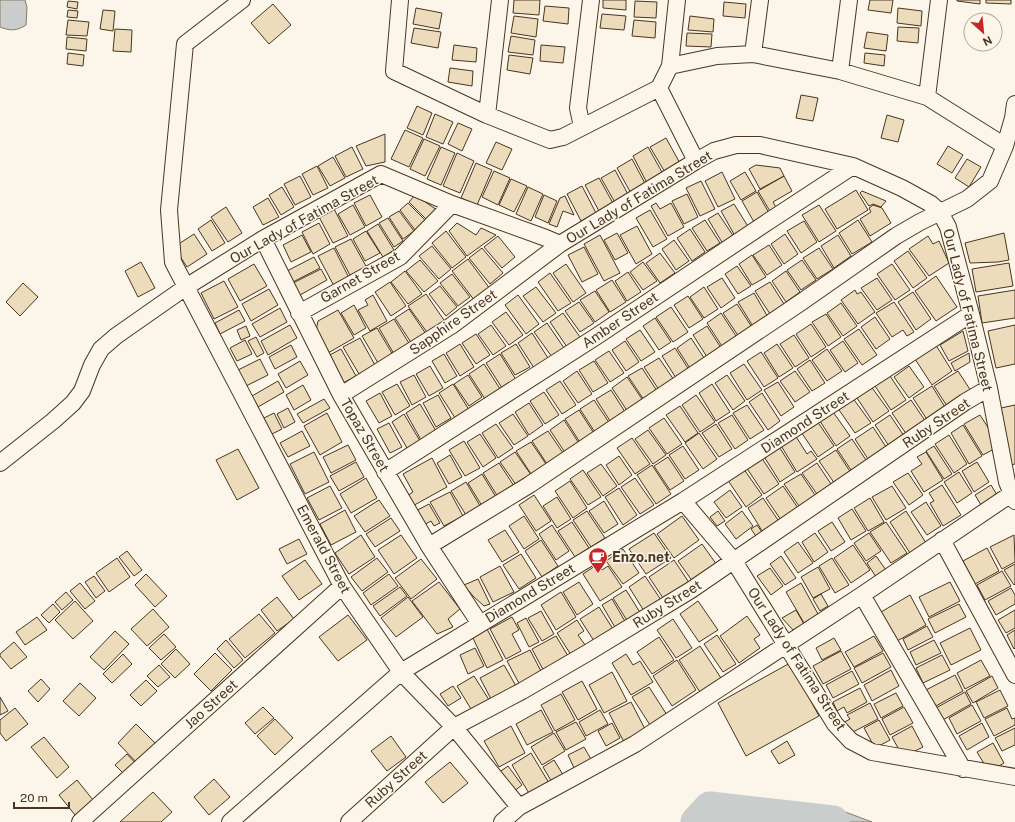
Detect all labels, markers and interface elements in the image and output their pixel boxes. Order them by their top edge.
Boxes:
north arrow [963,12,1003,52]
text: N [981,34,994,48]
street label: Our Lady of Fatima Street [563,147,715,247]
street label: Our Lady of Fatima Street [227,171,381,267]
street label: Our Lady of Fatima Street [940,227,996,393]
street label: Garnet Street [318,248,402,306]
street label: Sapphire Street [406,286,500,358]
street label: Amber Street [579,289,661,351]
street label: Diamond Street [758,388,852,456]
street label: Topaz Street [338,395,392,475]
street label: Ruby Street [899,395,973,451]
street label: Emerald Street [294,502,354,596]
cafe icon: Enzo.net [587,546,609,574]
place label: Enzo.net [612,549,670,565]
street label: Diamond Street [482,560,578,626]
street label: Ruby Street [630,577,704,631]
street label: Our Lady of Fatima Street [745,584,849,734]
street label: Jao Street [181,676,241,732]
street label: Ruby Street [362,747,430,811]
scale bar [14,784,69,810]
text: 20 m [20,791,48,805]

